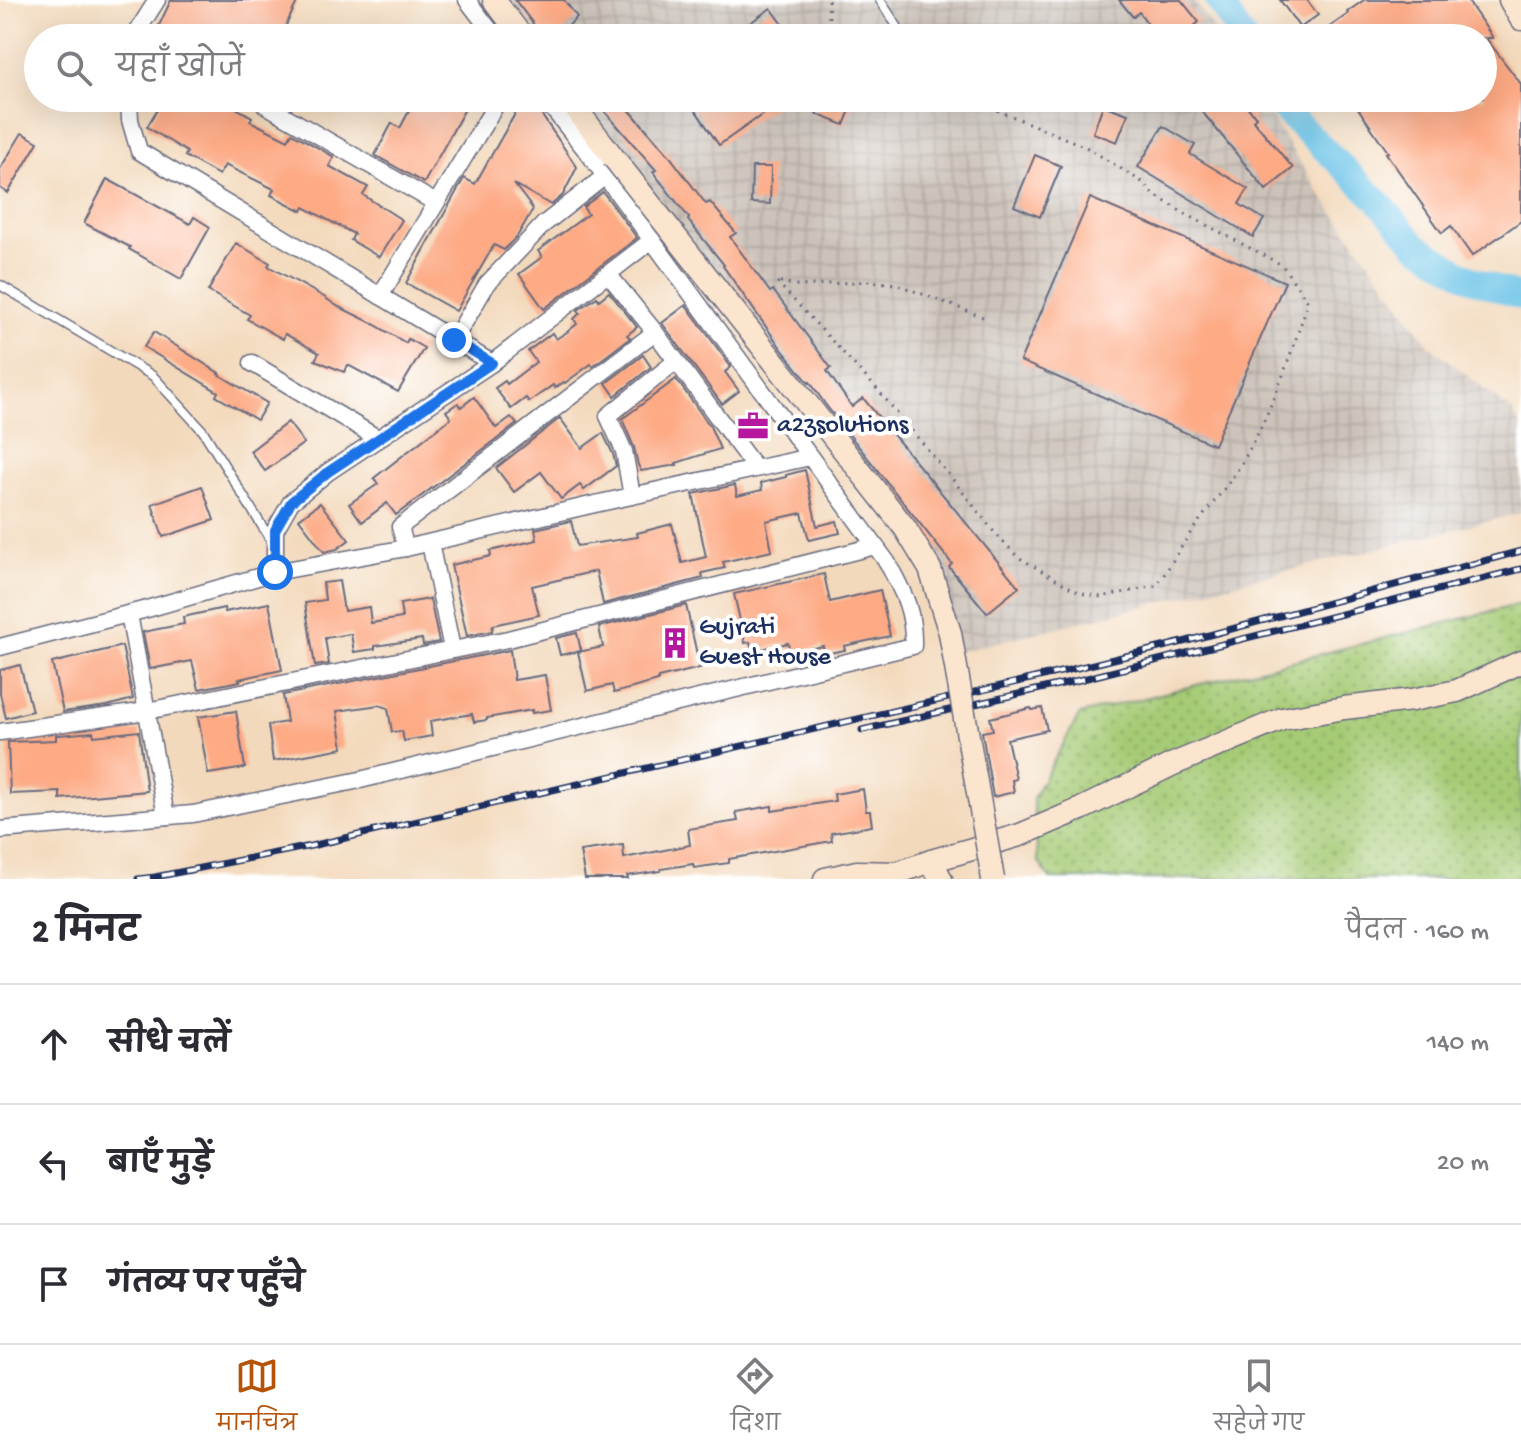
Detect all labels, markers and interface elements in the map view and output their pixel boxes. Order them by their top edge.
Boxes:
search box [24,24,1497,112]
icon: search [52,46,96,90]
text: यहाँ खोजें [116,53,244,88]
route end [436,322,472,358]
office icon: a2zsolutions [736,409,770,443]
place label: a2zsolutions [777,411,910,442]
route start [257,554,293,590]
place label: Gujrati Guest House [699,613,831,674]
building icon: Gujrati Guest House [658,626,692,660]
text: 2 मिनट [32,914,139,954]
text: पैदल · 160 m [1345,918,1489,949]
icon: ahead [32,1022,76,1066]
text: सीधे चलें [108,1029,230,1064]
text: 140 m [1427,1029,1489,1060]
icon: left [32,1142,76,1186]
text: बाएँ मुड़ें [108,1149,213,1184]
text: 20 m [1437,1149,1489,1180]
icon: arrive [32,1262,76,1306]
text: गंतव्य पर पहुँचे [108,1269,305,1304]
tab: मानचित्र [217,1354,297,1447]
tab: दिशा [730,1354,780,1447]
tab: सहेजे गए [1213,1354,1304,1447]

